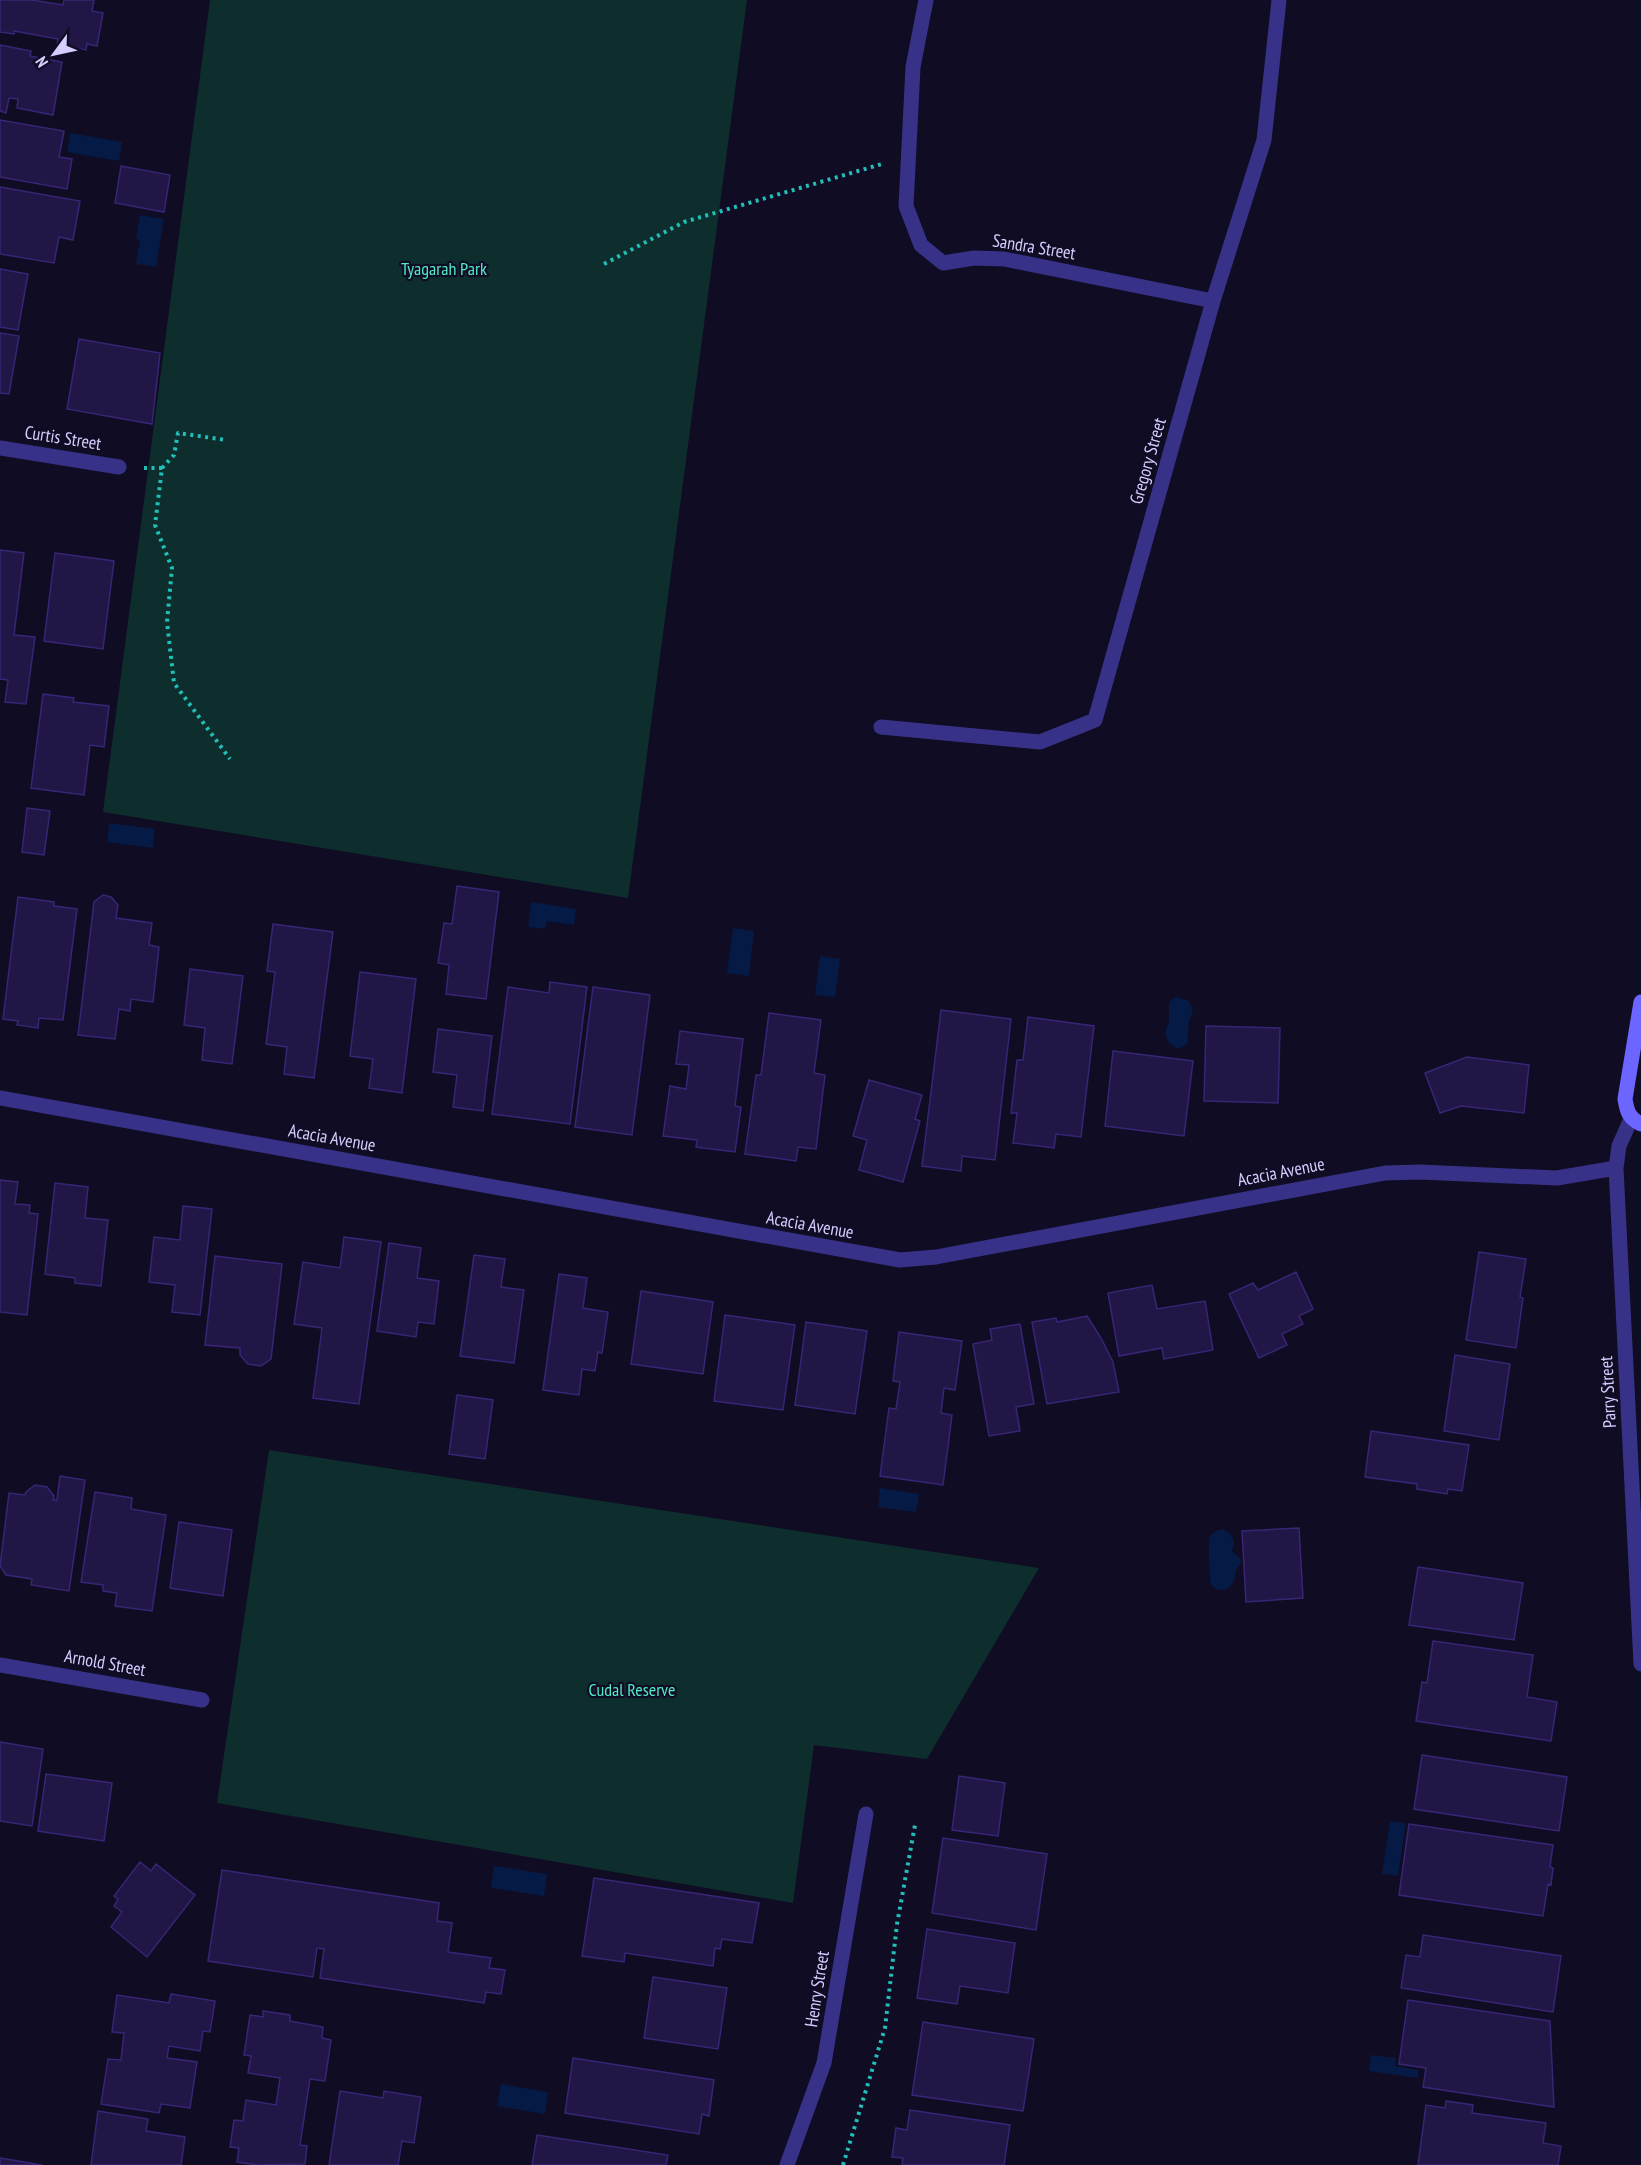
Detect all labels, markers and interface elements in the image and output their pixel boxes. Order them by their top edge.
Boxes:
north arrow [24,24,84,84]
text: N [31,53,52,71]
street label: Sandra Street [991,229,1077,264]
park label: Tyagarah Park [401,257,487,280]
street label: Gregory Street [1124,415,1171,507]
street label: Curtis Street [23,420,103,455]
street label: Acacia Avenue [287,1119,378,1156]
street label: Acacia Avenue [1235,1152,1326,1191]
street label: Acacia Avenue [765,1206,856,1243]
street label: Parry Street [1594,1355,1621,1429]
street label: Arnold Street [63,1644,148,1681]
park label: Cudal Reserve [588,1678,676,1701]
street label: Henry Street [799,1949,834,2029]

